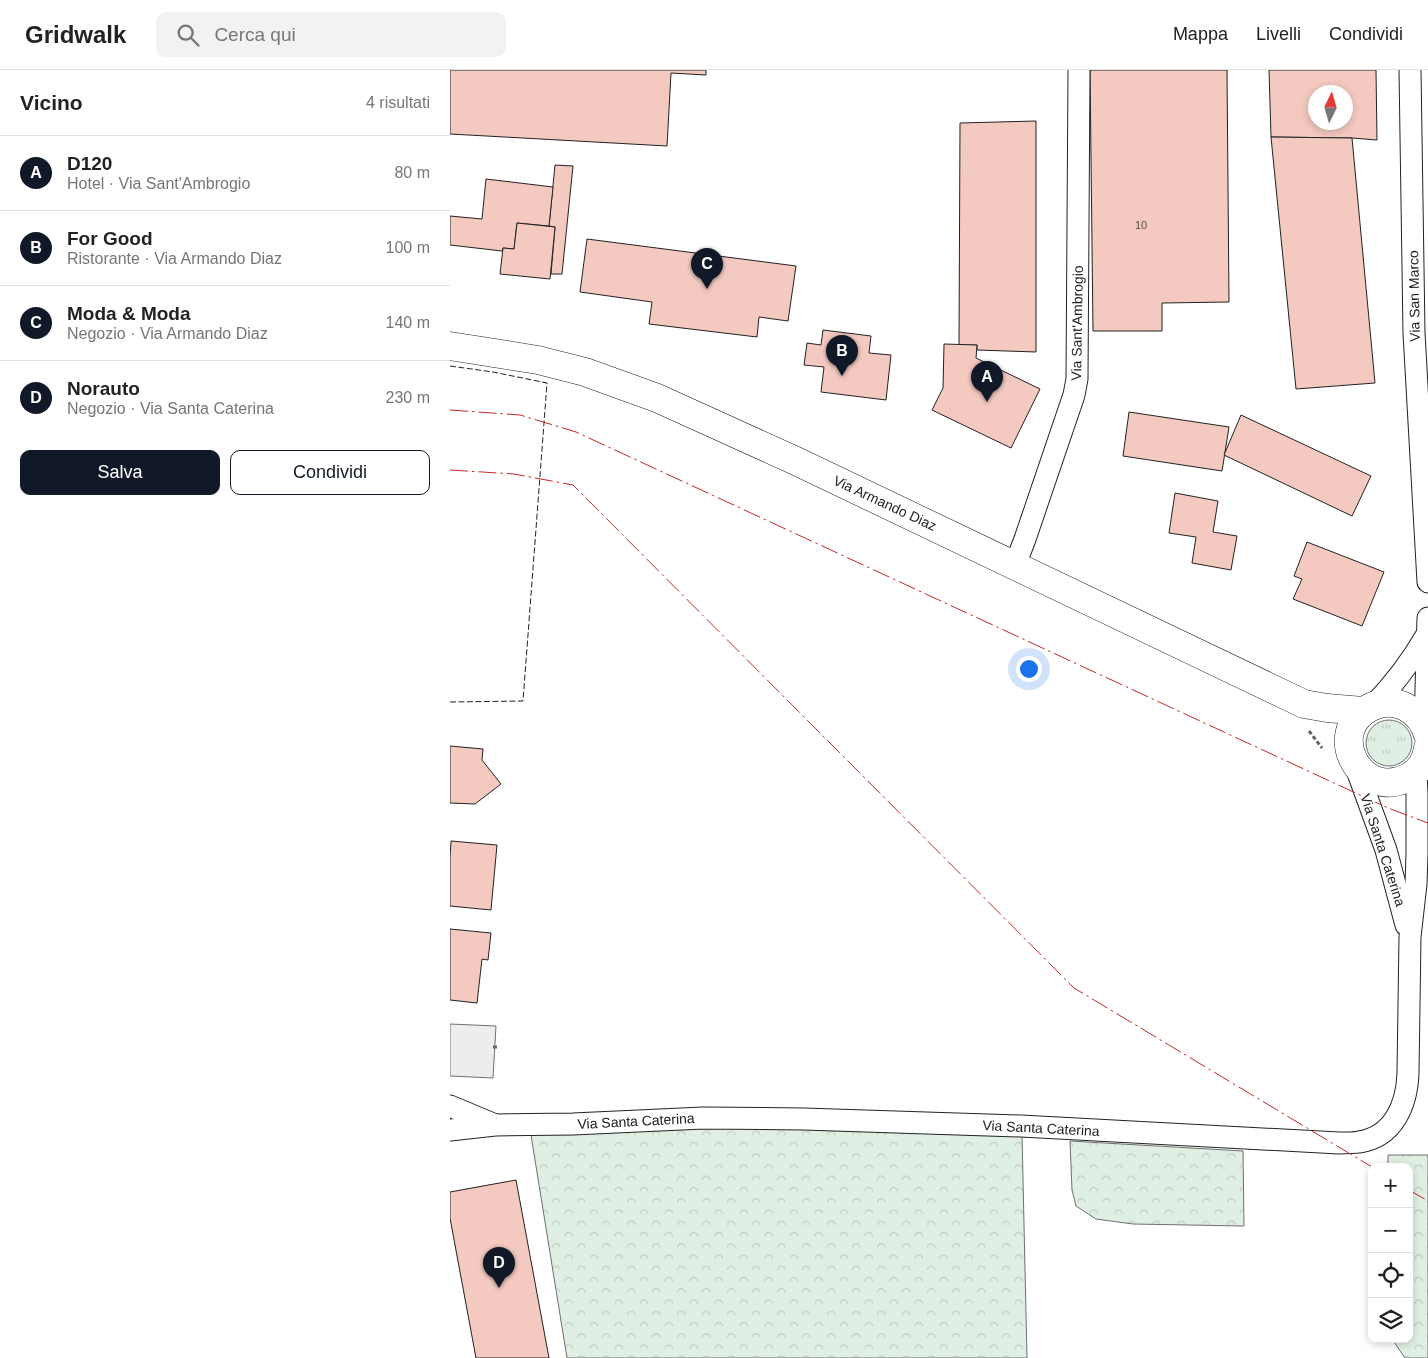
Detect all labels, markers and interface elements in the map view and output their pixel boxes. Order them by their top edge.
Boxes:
search box [156,12,506,57]
text: Gridwalk [25,21,126,48]
icon: search [174,21,202,49]
text: Cerca qui [214,24,296,45]
text: Mappa [1173,24,1228,44]
text: Livelli [1256,24,1301,44]
text: Condividi [1329,24,1403,44]
north arrow [1308,85,1353,130]
text: Vicino [20,91,83,114]
text: 4 risultati [366,94,430,111]
text: D120 [67,153,112,174]
text: A [30,164,42,181]
text: 80 m [394,164,430,181]
text: Hotel · Via Sant'Ambrogio [67,175,250,192]
house number: 10 [1135,219,1147,231]
text: For Good [67,228,152,249]
text: B [30,239,42,256]
text: 100 m [386,239,430,256]
pin: C [691,248,723,289]
text: Ristorante · Via Armando Diaz [67,250,282,267]
street label: Via San Marco [1405,250,1423,342]
street label: Via Sant'Ambrogio [1068,265,1086,381]
text: Moda & Moda [67,303,191,324]
text: C [30,314,42,331]
text: 140 m [386,314,430,331]
text: Negozio · Via Armando Diaz [67,325,268,342]
pin: B [826,335,858,376]
pin: A [971,361,1003,402]
text: Norauto [67,378,140,399]
text: D [30,389,42,406]
text: 230 m [386,389,430,406]
text: Negozio · Via Santa Caterina [67,400,274,417]
button: Salva [20,450,220,495]
button: Condividi [230,450,430,495]
street label: Via Armando Diaz [831,472,939,534]
your location [1016,656,1042,682]
street label: Via Santa Caterina [1357,792,1409,908]
street label: Via Santa Caterina [577,1110,695,1132]
street label: Via Santa Caterina [982,1117,1100,1139]
map controls [1368,1163,1413,1343]
button: + [1368,1163,1413,1208]
button: − [1368,1208,1413,1253]
pin: D [483,1247,515,1288]
button: locate [1368,1253,1413,1298]
button: layers [1368,1298,1413,1343]

